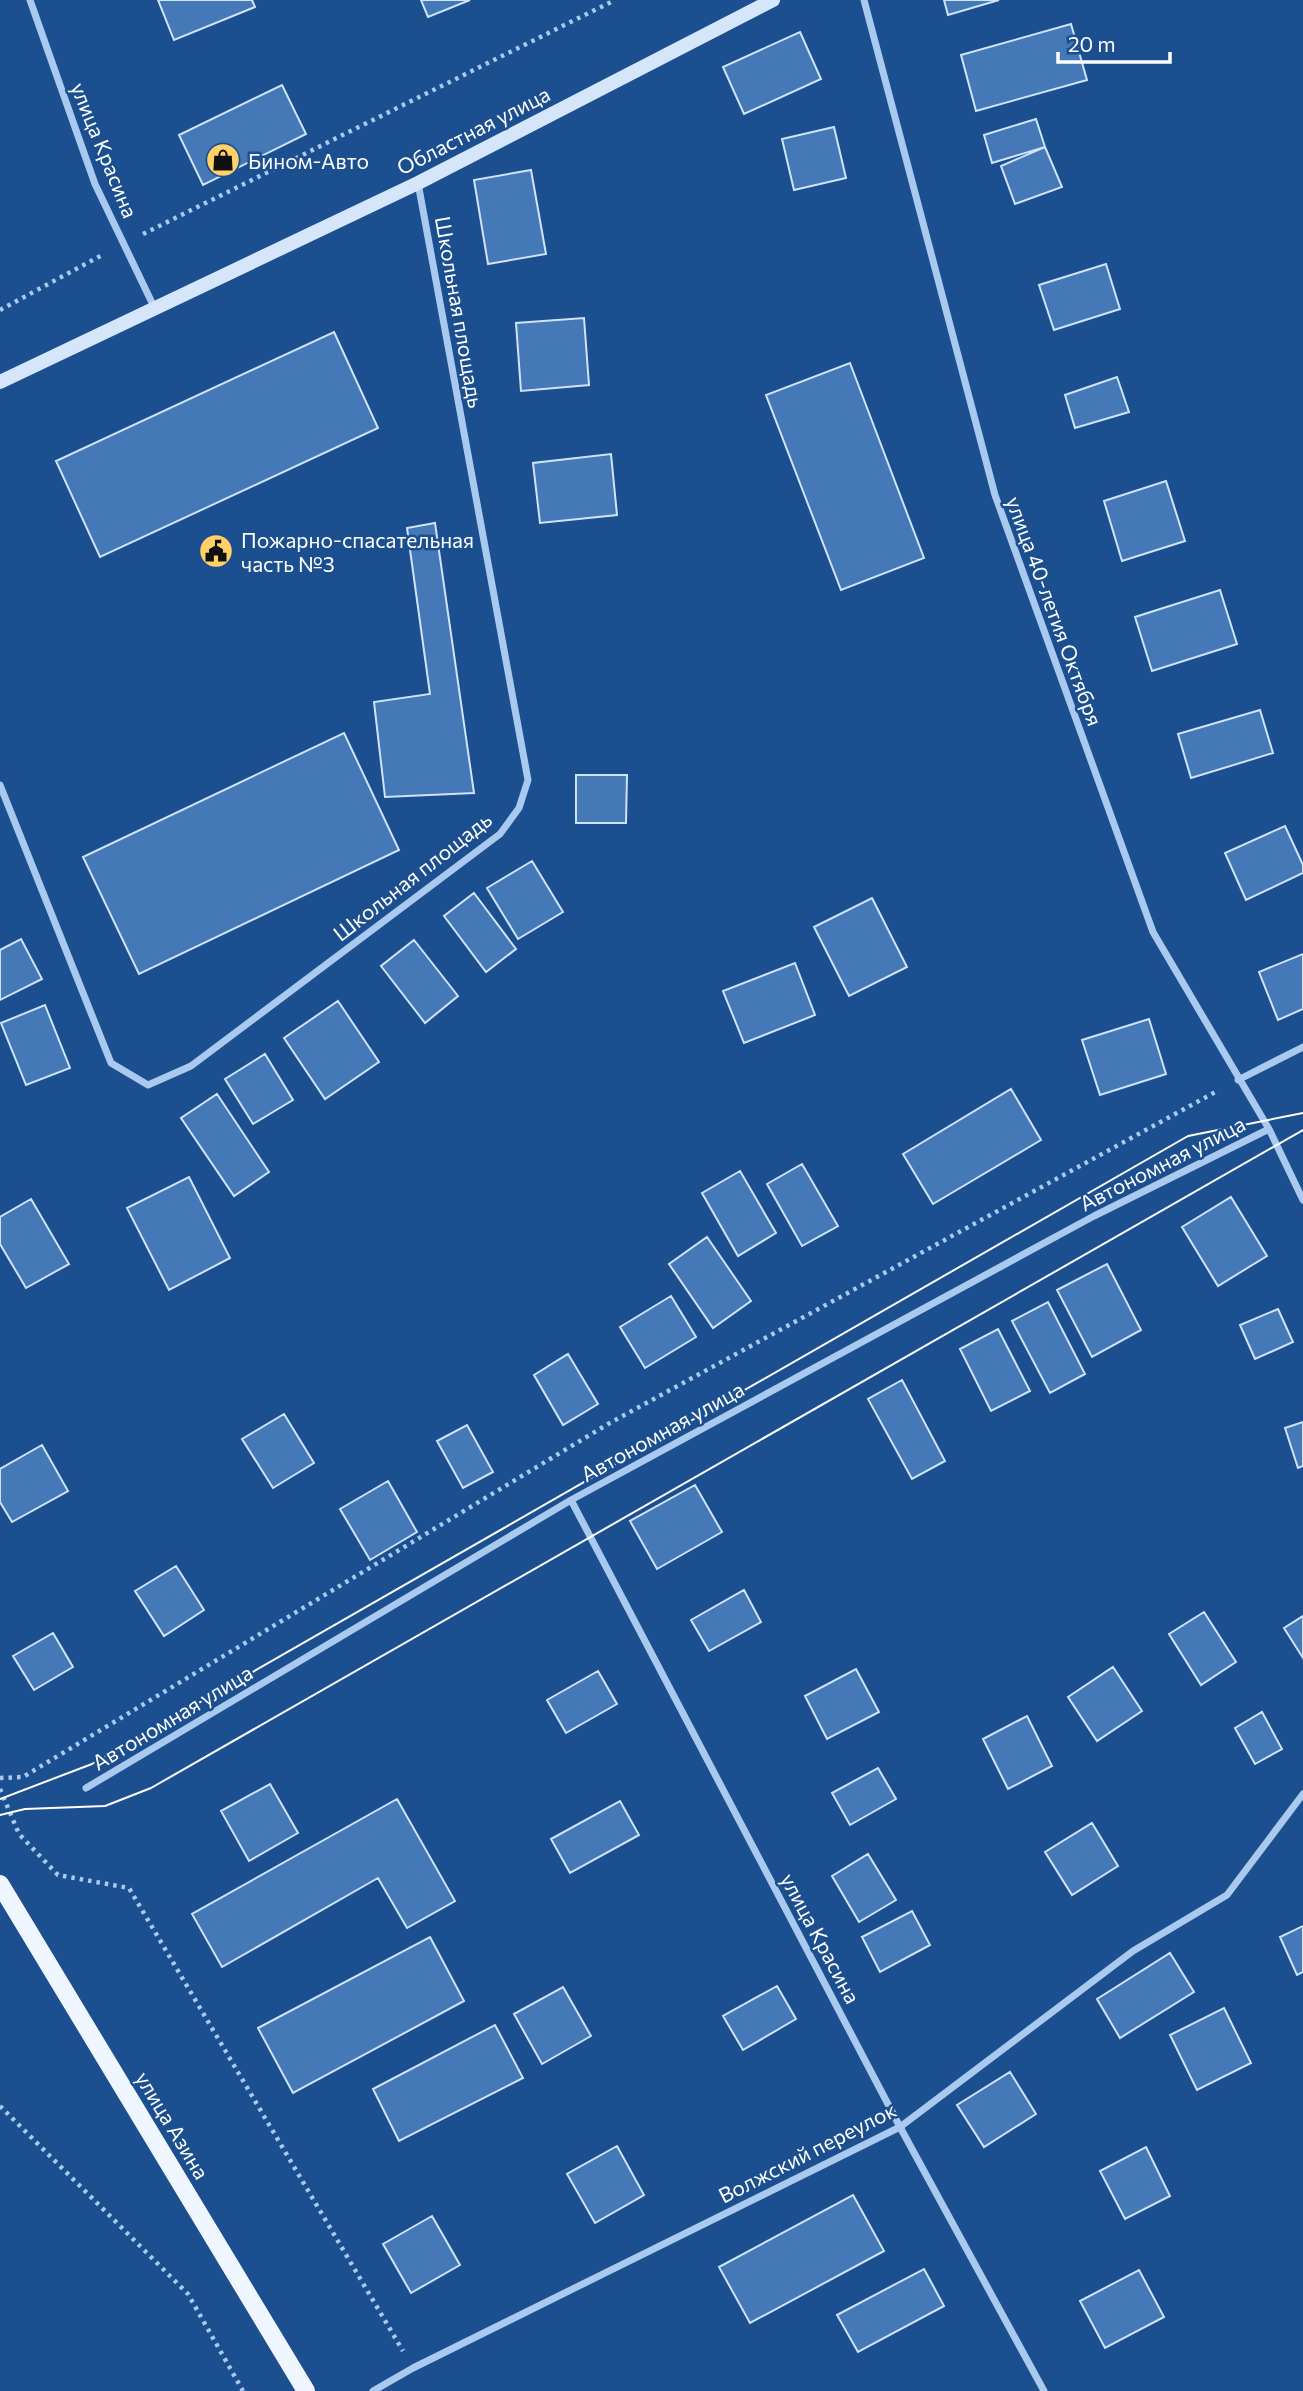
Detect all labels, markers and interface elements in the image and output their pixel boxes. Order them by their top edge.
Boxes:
scale bar [1058,21,1170,65]
text: 20 m [1068,31,1116,56]
street label: улица Красина [66,79,144,221]
street label: Областная улица [392,81,554,179]
shop icon: Бином-Авто [204,141,242,179]
place label: Бином-Авто [248,148,369,173]
street label: Школьная площадь [431,214,489,410]
street label: улица 40-летия Октября [1002,493,1108,729]
place label: Пожарно-спасательная часть №3 [241,527,474,576]
public building icon: Пожарно-спасательная часть №3 [197,532,235,570]
street label: Школьная площадь [328,806,496,946]
street label: Автономная улица [1075,1110,1249,1216]
street label: Автономная улица [576,1376,748,1486]
street label: Автономная улица [87,1659,257,1775]
street label: улица Красина [776,1869,866,2007]
street label: улица Азина [131,2067,215,2183]
street label: Волжский переулок [714,2096,900,2208]

